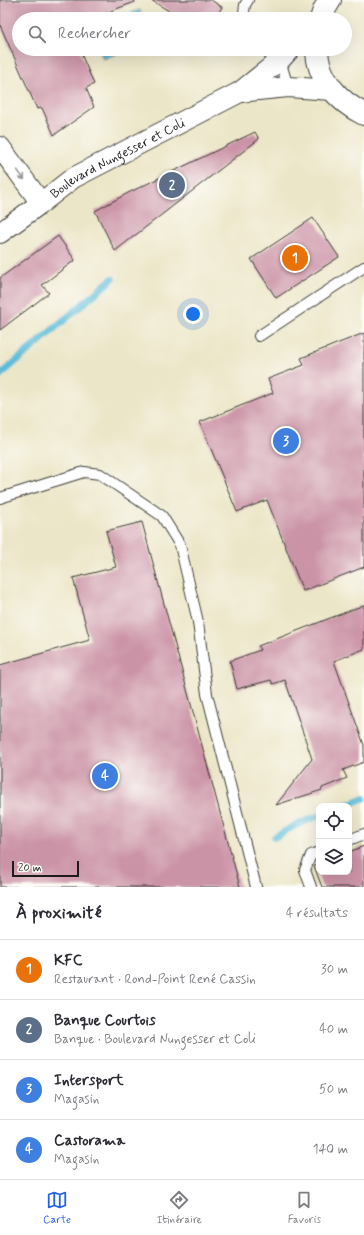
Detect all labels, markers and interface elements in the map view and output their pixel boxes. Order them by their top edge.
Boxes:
search box [12,12,352,56]
icon: search [26,23,48,45]
text: Rechercher [58,24,131,44]
street label: Boulevard Nungesser et Coli [47,115,189,203]
one-way arrow [17,169,25,180]
pin: 2 [159,170,185,200]
pin: 1 [282,243,308,273]
your location [183,304,203,324]
pin: 3 [273,426,299,456]
pin: 4 [92,761,118,791]
map controls [316,803,352,875]
button: locate [316,803,352,839]
button: layers [316,839,352,875]
scale bar [12,859,79,878]
text: 20 m [18,861,41,875]
text: À proximité [16,902,101,924]
text: 4 résultats [286,905,348,922]
text: KFC [54,951,82,971]
text: 1 [26,961,32,978]
text: 30 m [321,961,348,978]
text: Restaurant · Rond-Point René Cassin [54,971,256,988]
text: Banque Courtois [54,1011,156,1031]
text: 2 [26,1021,32,1038]
text: 40 m [319,1021,348,1038]
text: Banque · Boulevard Nungesser et Coli [54,1031,256,1048]
text: Intersport [54,1071,124,1091]
text: 3 [26,1081,32,1098]
text: 50 m [319,1081,348,1098]
text: Magasin [54,1091,99,1108]
text: Castorama [54,1131,125,1151]
text: 4 [25,1141,33,1158]
text: 140 m [313,1141,348,1158]
text: Magasin [54,1151,99,1168]
tab: Carte [43,1189,71,1227]
tab: Itinéraire [157,1189,202,1227]
tab: Favoris [288,1189,321,1227]

